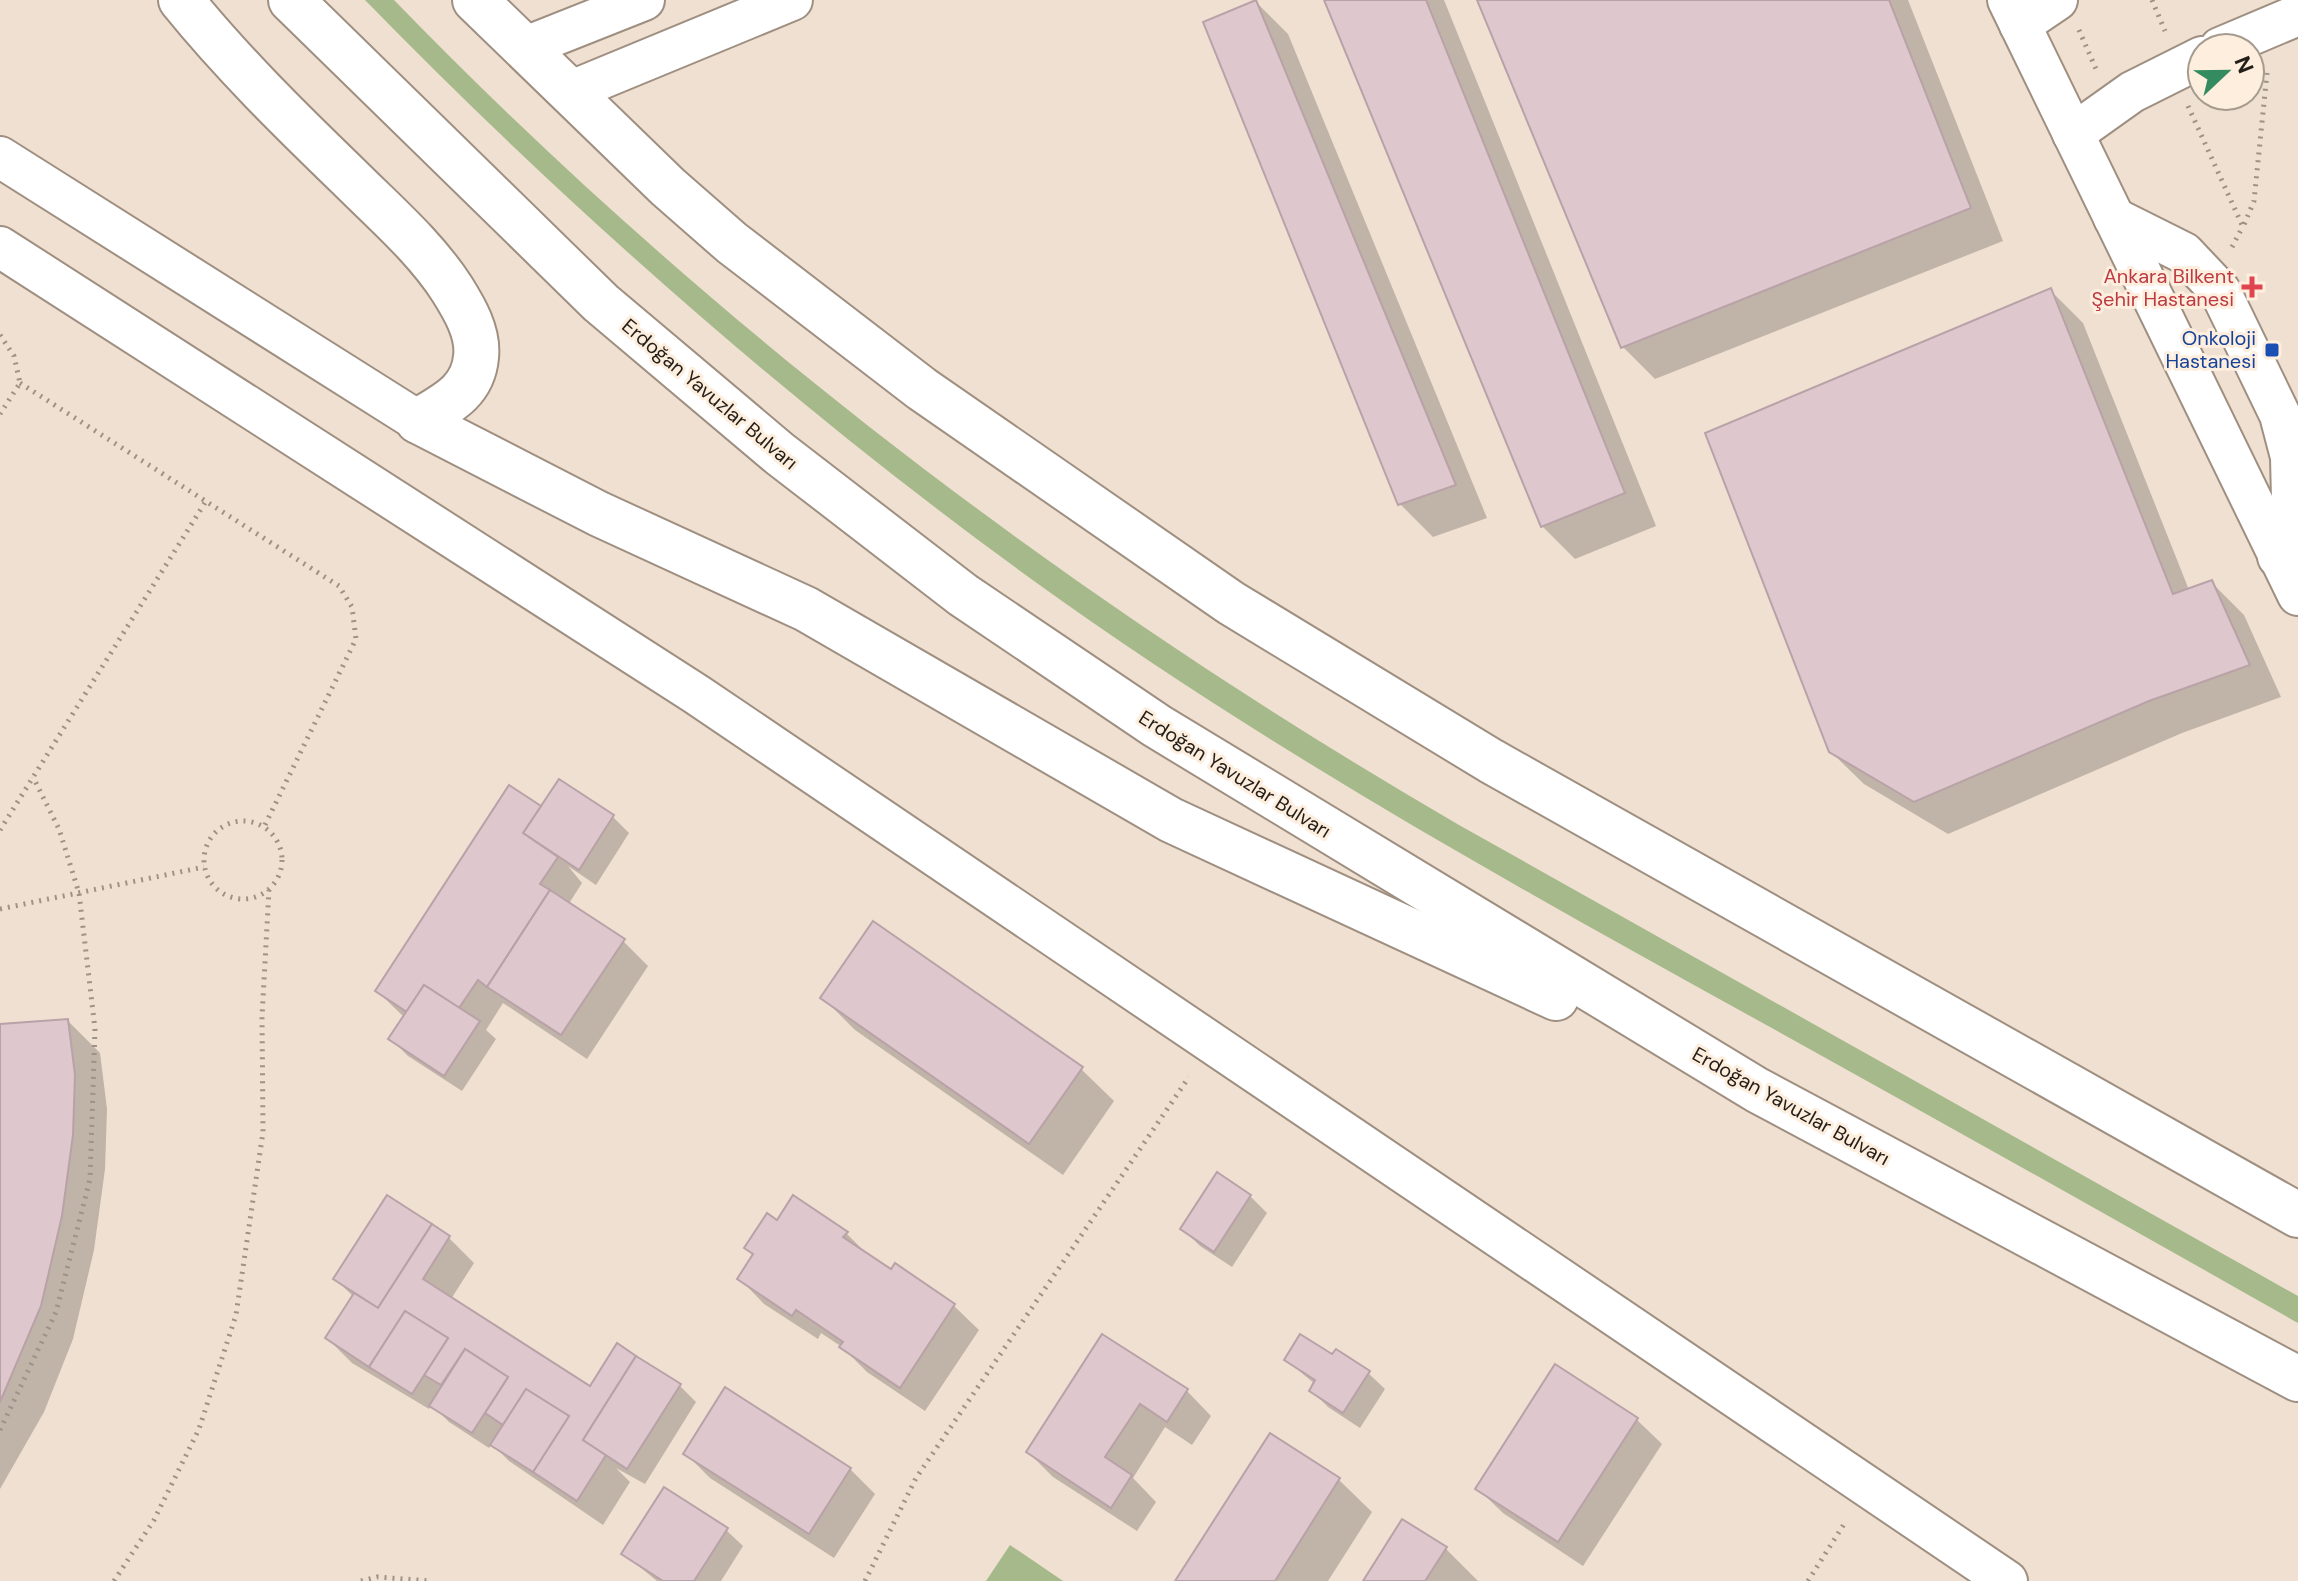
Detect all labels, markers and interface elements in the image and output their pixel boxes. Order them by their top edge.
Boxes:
north arrow [2186,32,2266,112]
text: N [2228,52,2261,78]
place label: Ankara Bilkent Şehir Hastanesi [2092,263,2234,312]
marker: Ankara Bilkent Şehir Hastanesi [2241,276,2263,298]
street label: Erdoğan Yavuzlar Bulvarı [617,313,803,475]
place label: Onkoloji Hastanesi [2166,325,2256,374]
marker: Onkoloji Hastanesi [2263,341,2281,359]
street label: Erdoğan Yavuzlar Bulvarı [1134,704,1336,844]
street label: Erdoğan Yavuzlar Bulvarı [1688,1041,1894,1171]

